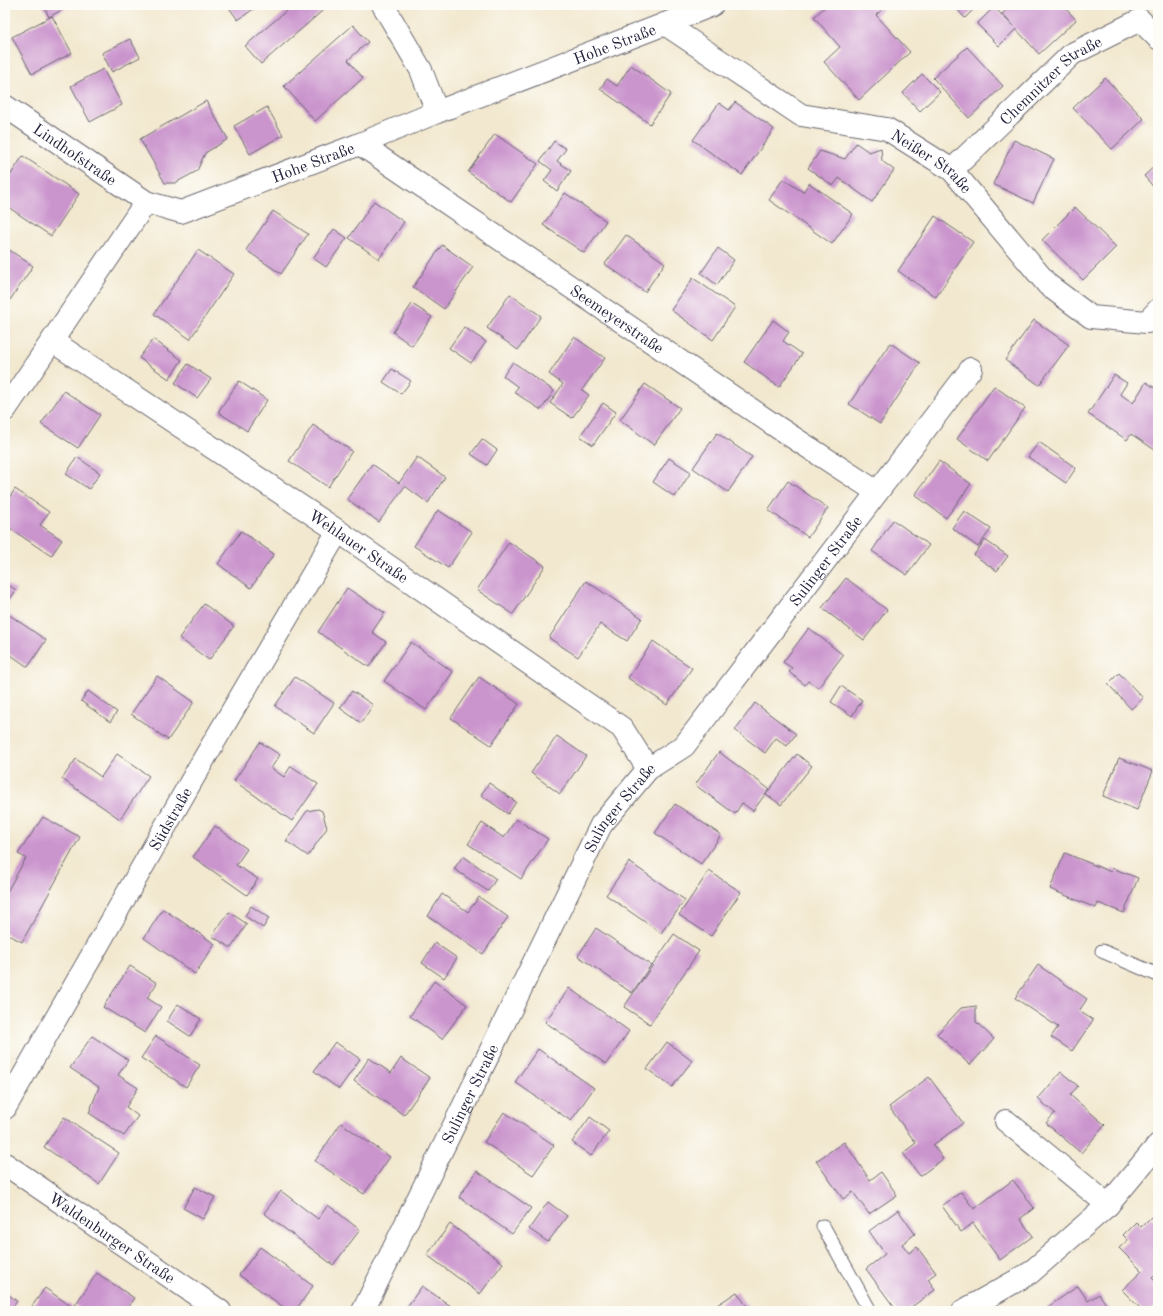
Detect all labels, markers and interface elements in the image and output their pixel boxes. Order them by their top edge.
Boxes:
street label: Hohe Straße [572,22,659,69]
street label: Chemnitzer Straße [998,34,1105,129]
street label: Lindhofstraße [30,122,119,189]
street label: Neißer Straße [887,128,974,197]
street label: Hohe Straße [270,141,357,187]
street label: Seemeyerstraße [567,283,666,358]
street label: Wehlauer Straße [305,508,410,587]
street label: Sulinger Straße [787,514,866,610]
street label: Sulinger Straße [583,761,658,856]
street label: Südstraße [147,785,196,854]
street label: Sulinger Straße [440,1042,502,1147]
street label: Waldenburger Straße [45,1190,177,1288]

